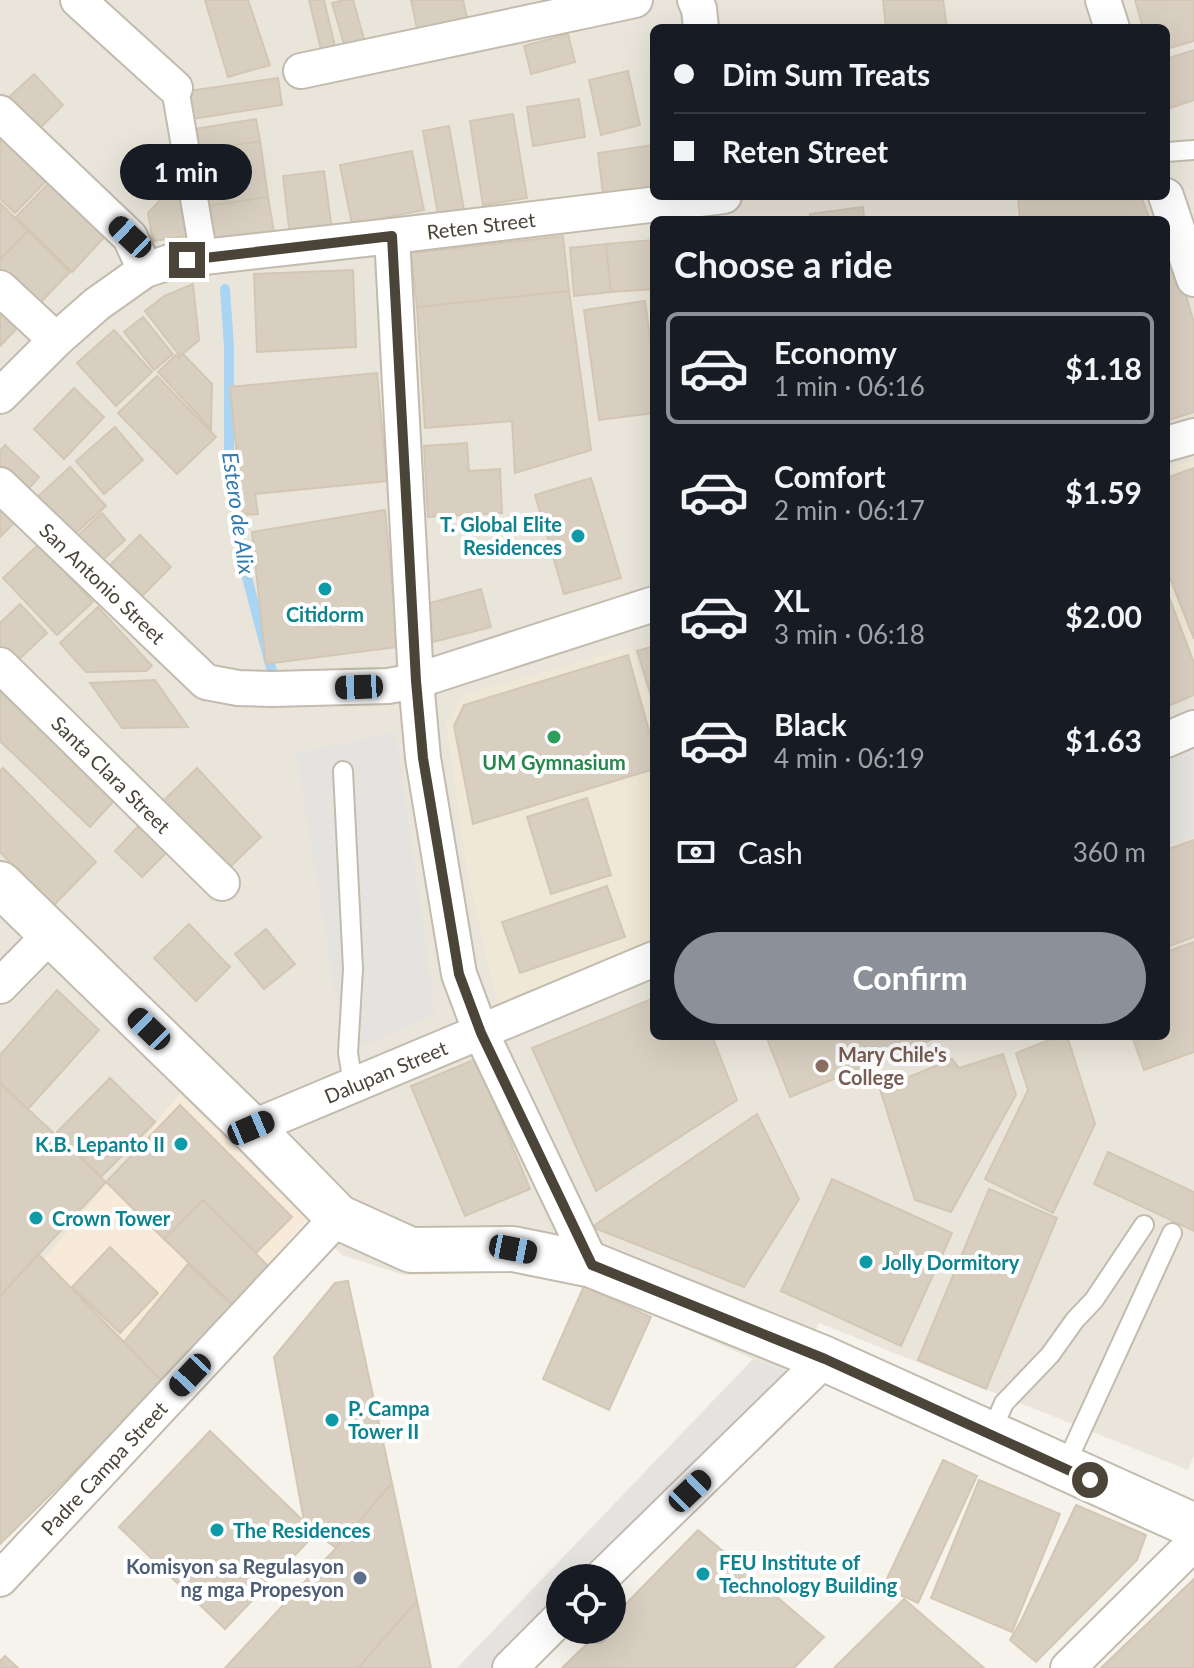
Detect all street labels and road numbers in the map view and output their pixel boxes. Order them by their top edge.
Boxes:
street label: Reten Street [425,207,537,244]
street label: San Antonio Street [35,518,170,649]
street label: Santa Clara Street [47,711,176,838]
street label: Dalupan Street [321,1035,451,1108]
street label: Padre Campa Street [36,1396,172,1540]

